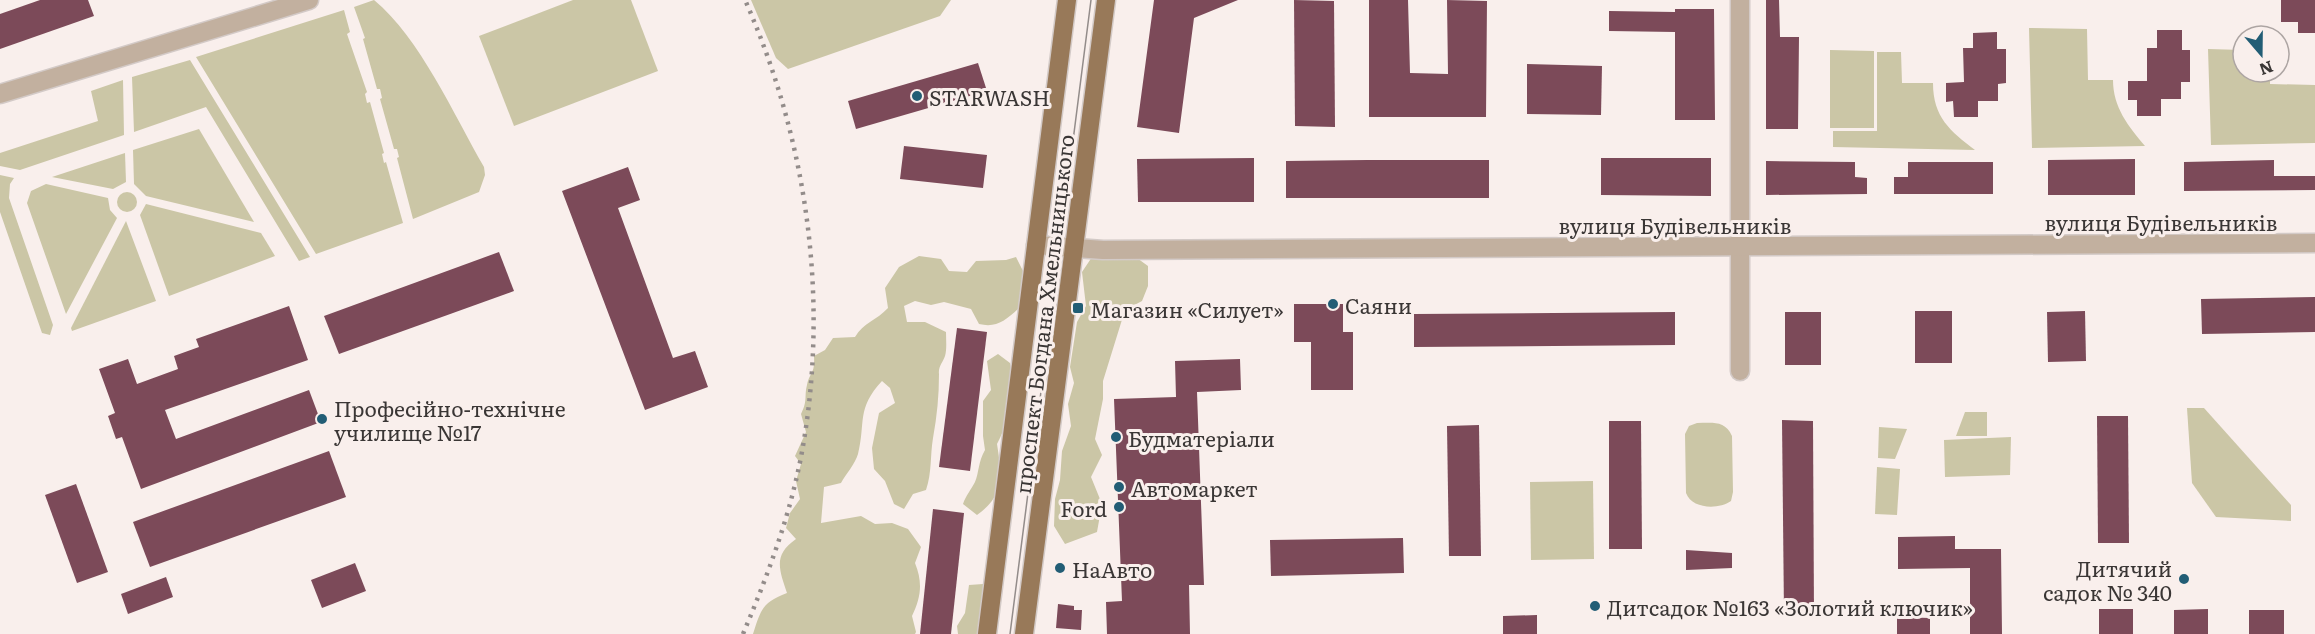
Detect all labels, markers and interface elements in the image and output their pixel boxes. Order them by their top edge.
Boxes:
north arrow [2231,24,2291,84]
text: N [2256,55,2277,83]
place label: STARWASH [929,81,1050,112]
marker: STARWASH [910,89,924,103]
street label: проспект Богдана Хмельницького [1006,133,1080,495]
street label: вулиця Будівельників [2044,206,2278,237]
street label: вулиця Будівельників [1558,209,1792,240]
place label: Саяни [1345,289,1412,320]
place label: Магазин «Силует» [1090,293,1284,324]
marker: Саяни [1326,297,1340,311]
marker: Магазин «Силует» [1071,301,1085,315]
place label: Професійно-технічне училище №17 [334,392,566,447]
marker: Професійно-технічне училище №17 [315,412,329,426]
place label: Будматеріали [1128,422,1275,453]
marker: Будматеріали [1109,430,1123,444]
place label: Автомаркет [1131,472,1258,503]
marker: Автомаркет [1112,480,1126,494]
place label: Ford [1060,492,1107,523]
marker: Ford [1112,500,1126,514]
place label: Дитячий садок № 340 [2043,552,2172,607]
place label: НаАвто [1072,553,1152,584]
marker: НаАвто [1053,561,1067,575]
marker: Дитячий садок № 340 [2177,572,2191,586]
place label: Дитсадок №163 «Золотий ключик» [1607,591,1973,622]
marker: Дитсадок №163 «Золотий ключик» [1588,599,1602,613]

